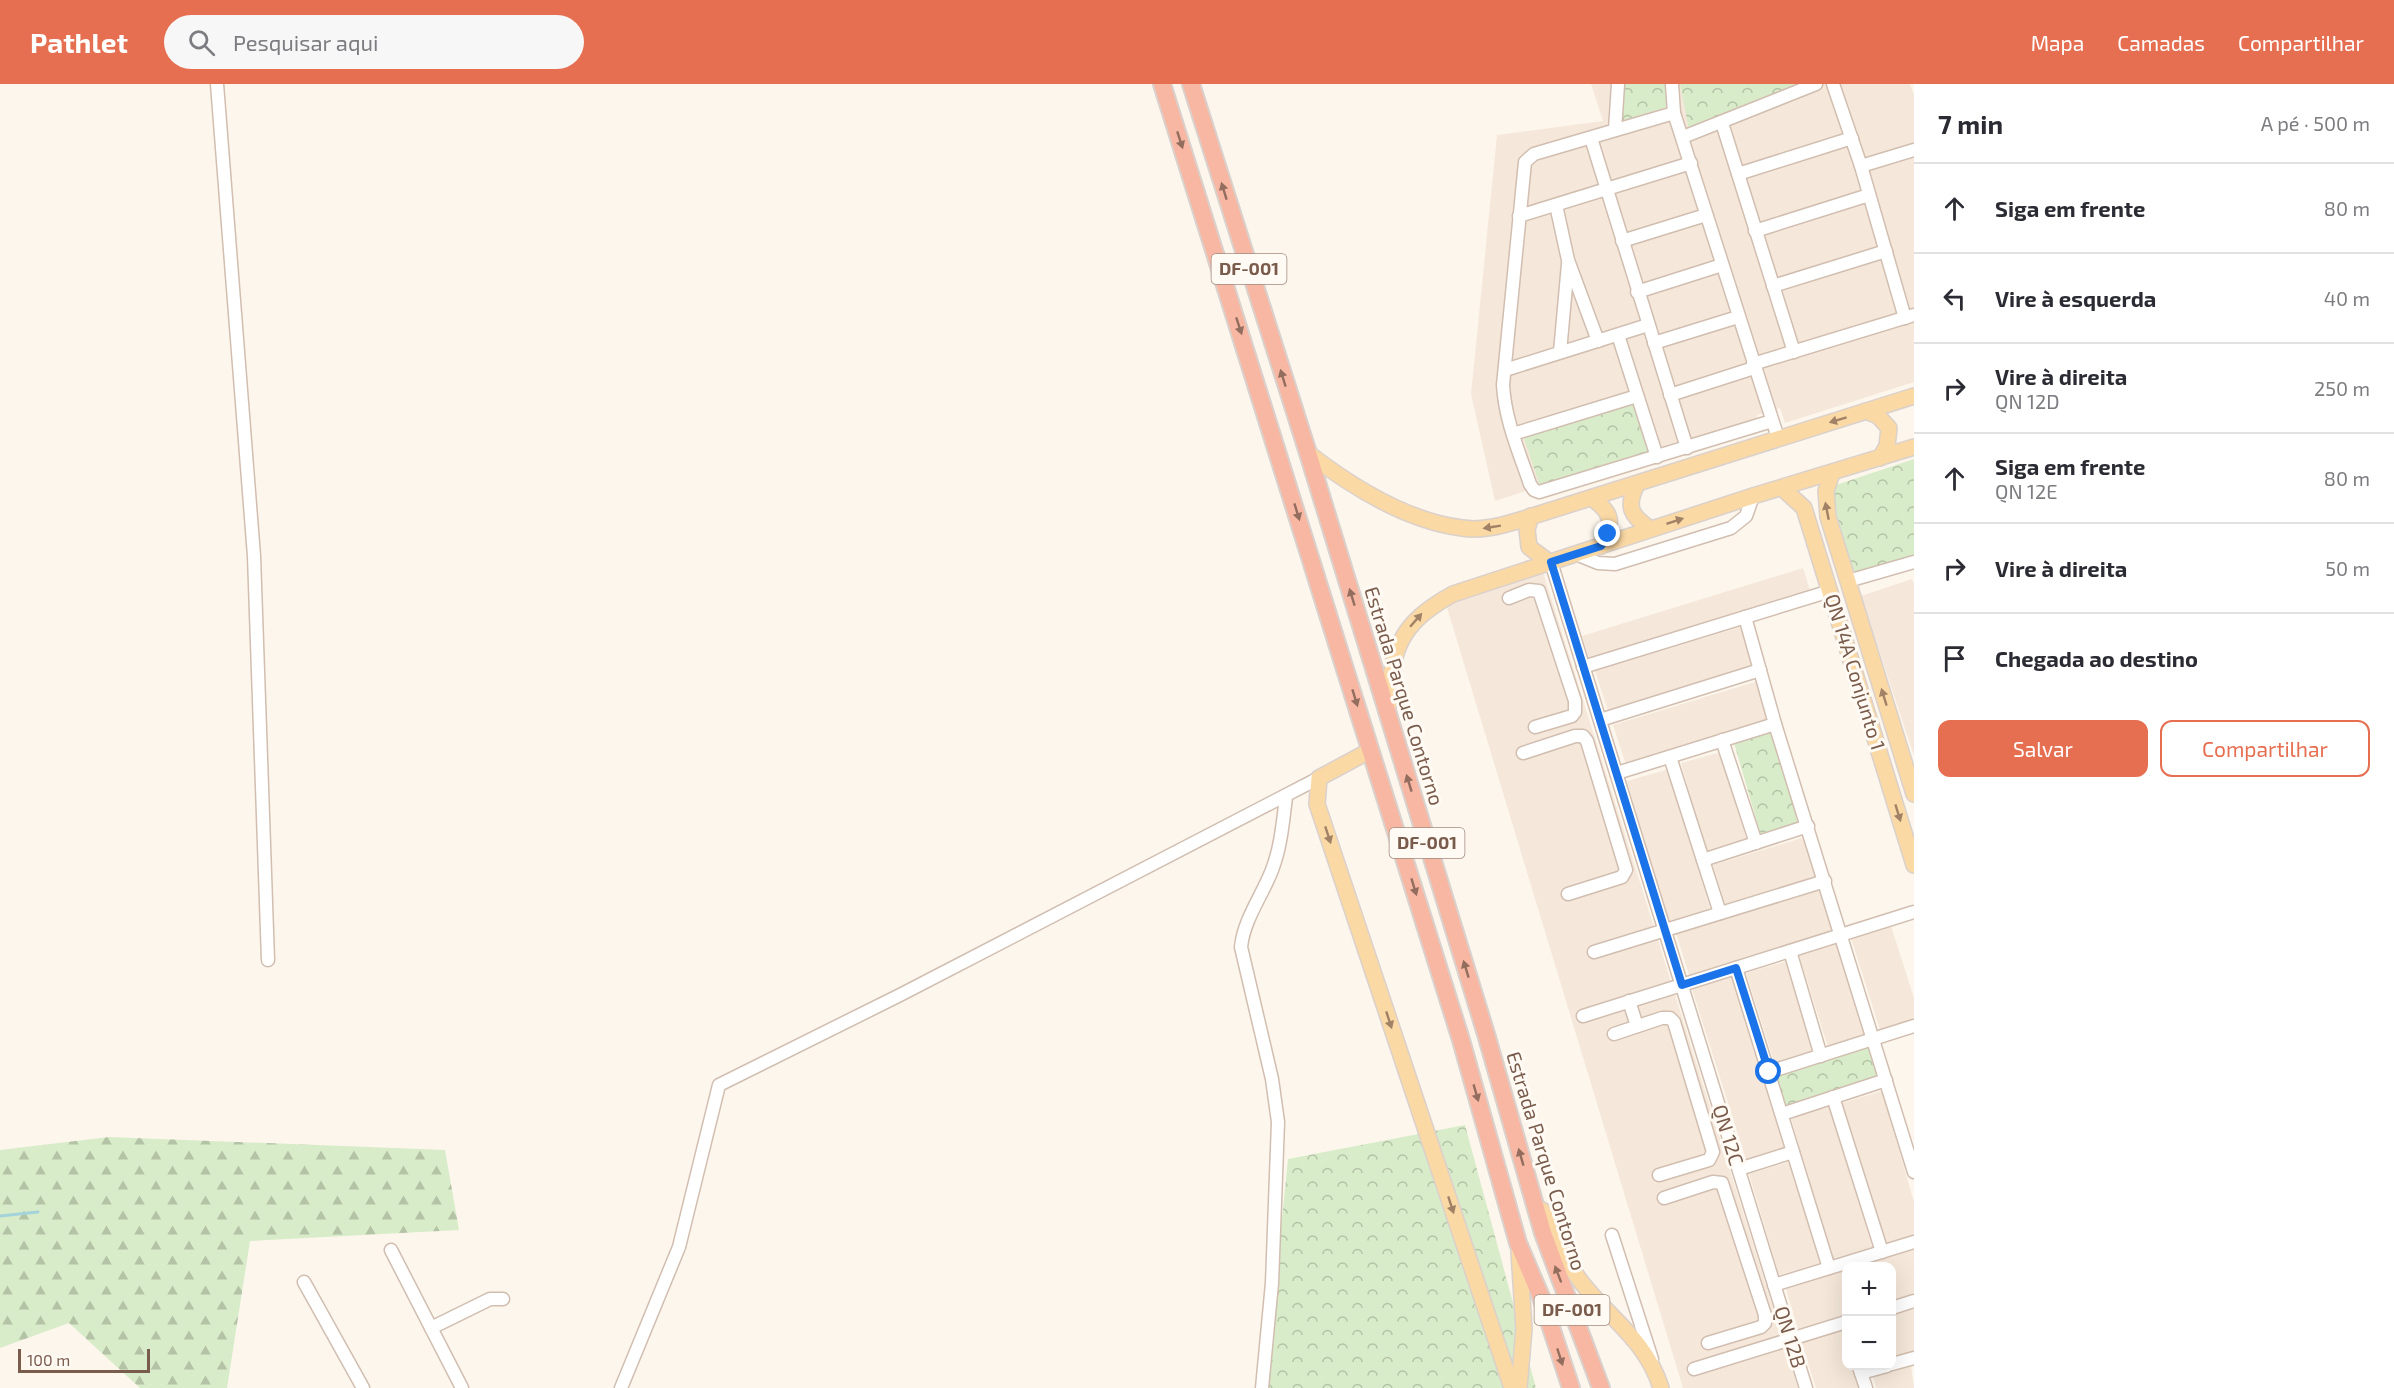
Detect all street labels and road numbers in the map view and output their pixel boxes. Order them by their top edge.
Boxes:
road number: DF-001 [1212,254,1286,284]
street label: Estrada Parque Contorno [1360,583,1450,808]
street label: QN 14A Conjunto 1 [1821,591,1891,753]
road number: DF-001 [1390,828,1464,858]
street label: Estrada Parque Contorno [1502,1048,1592,1273]
street label: QN 12C [1708,1101,1750,1168]
road number: DF-001 [1534,1295,1610,1325]
street label: QN 12B [1770,1303,1812,1371]

